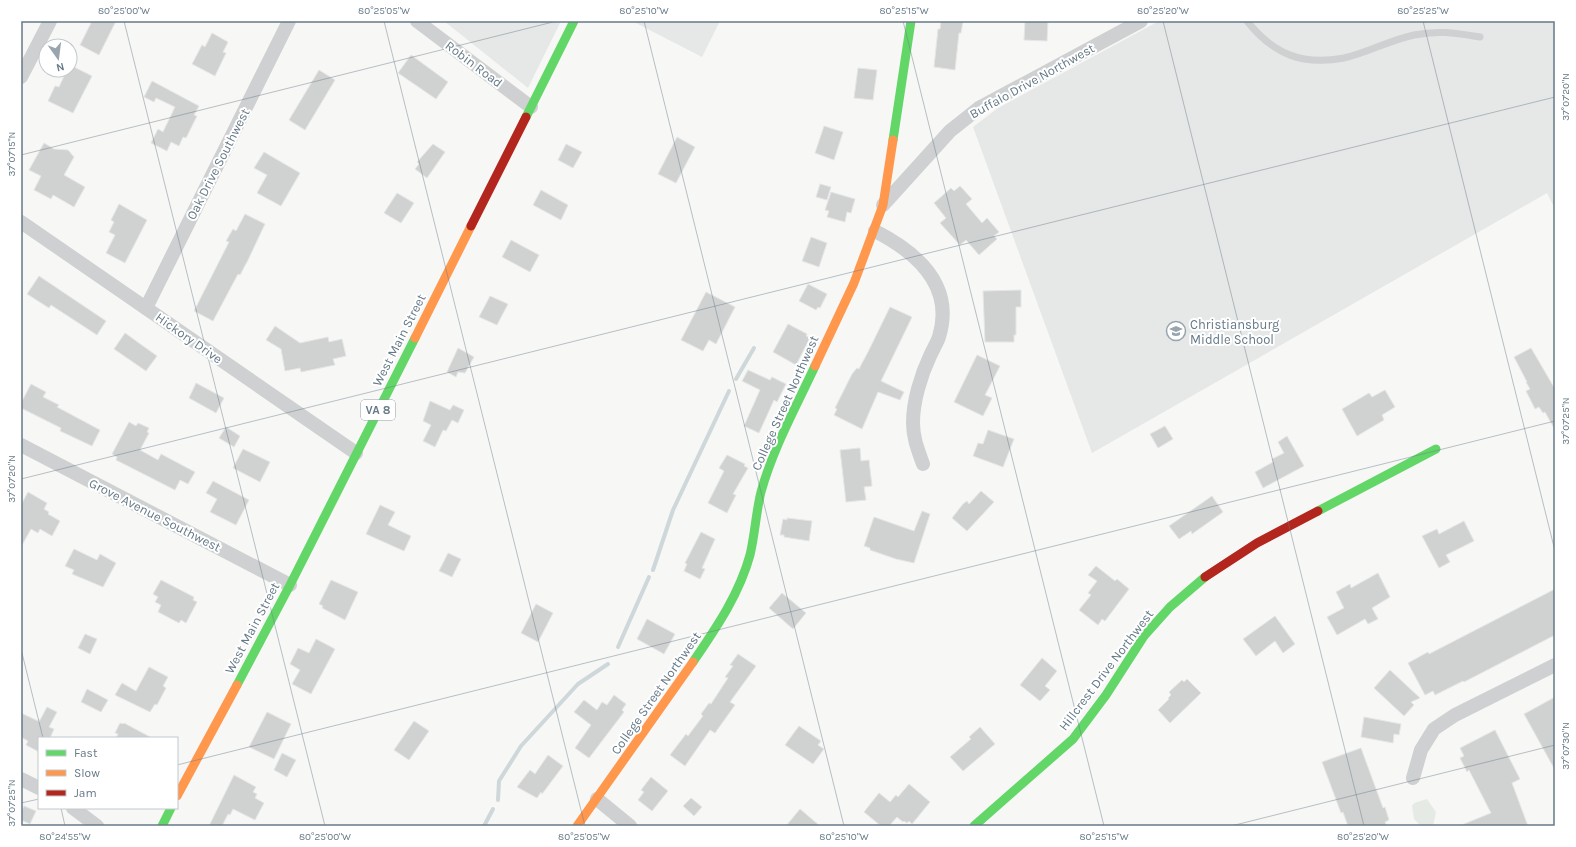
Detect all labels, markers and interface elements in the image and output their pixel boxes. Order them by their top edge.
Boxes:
text: 80°25'00"W [98,5,150,17]
text: 80°25'05"W [358,5,410,17]
text: 80°25'10"W [619,5,669,17]
text: 80°25'15"W [879,5,929,17]
text: 80°25'20"W [1137,5,1189,17]
text: 80°25'25"W [1397,5,1449,17]
north arrow [38,38,78,78]
street label: Robin Road [443,38,505,90]
street label: Buffalo Drive Northwest [967,40,1097,122]
text: N [55,60,66,74]
text: 37°07'20"N [1560,73,1572,121]
street label: Oak Drive Southwest [183,106,253,222]
text: 37°07'15"N [6,132,18,176]
street label: West Main Street [369,291,429,389]
street label: Hickory Drive [153,310,225,367]
place label: Christiansburg Middle School [1190,317,1280,347]
school or university icon: Christiansburg Middle School [1165,320,1187,342]
street label: College Street Northwest [748,333,822,473]
text: 37°07'25"N [1560,397,1572,445]
road number: VA 8 [361,400,395,420]
text: 37°07'20"N [6,455,18,503]
street label: Grove Avenue Southwest [87,475,223,555]
street label: West Main Street [222,580,282,676]
street label: Hillcrest Drive Northwest [1056,607,1156,733]
street label: College Street Northwest [608,629,704,757]
text: 37°07'30"N [1560,722,1572,770]
legend [38,737,178,809]
text: Fast [74,746,98,760]
text: Slow [74,766,100,780]
text: 37°07'25"N [6,779,18,827]
text: Jam [74,786,97,800]
text: 80°24'55"W [39,831,91,843]
text: 80°25'00"W [299,831,351,843]
text: 80°25'05"W [558,831,610,843]
text: 80°25'10"W [819,831,869,843]
text: 80°25'15"W [1079,831,1129,843]
text: 80°25'20"W [1337,831,1389,843]

